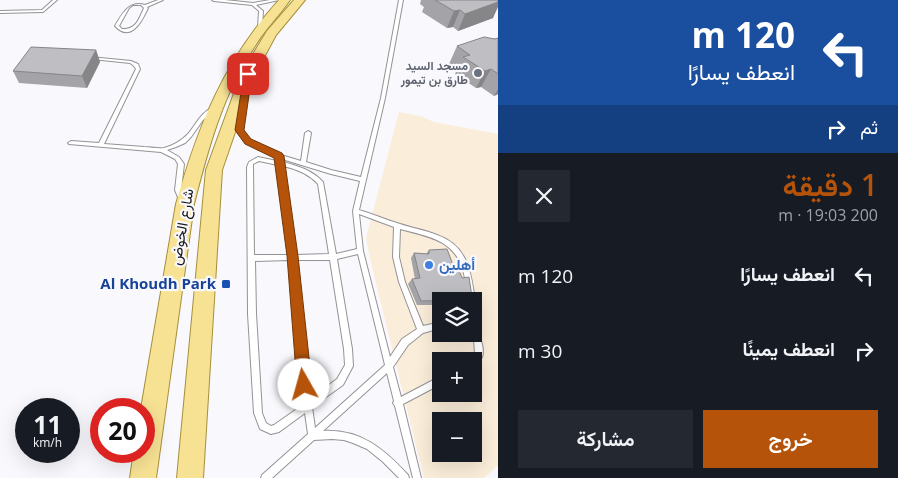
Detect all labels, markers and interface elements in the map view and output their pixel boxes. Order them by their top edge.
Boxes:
text: 120 m [691,11,795,58]
icon: left [813,20,878,85]
pin [227,53,269,95]
text: انعطف يسارًا [688,56,795,86]
place label: مسجد السيد طارق بن تيمور [400,57,468,88]
icon: arrive [234,60,262,88]
marker: مسجد السيد طارق بن تيمور [472,67,484,79]
text: ثم [860,114,878,140]
icon: right [822,115,850,143]
text: 1 دقيقة [783,164,878,205]
button: close [518,170,570,222]
street label: شارع الخوض [164,187,200,267]
text: 200 m · 19:03 [778,204,878,226]
place label: أهلين [439,254,475,274]
marker: أهلين [423,259,435,271]
text: انعطف يسارًا [740,261,835,287]
icon: left [850,262,878,290]
text: 120 m [518,263,573,289]
place label: Al Khoudh Park [100,273,217,293]
marker: Al Khoudh Park [220,278,232,290]
map controls [432,292,482,462]
button: layers [432,292,482,342]
text: انعطف يمينًا [742,336,835,362]
icon: right [850,337,878,365]
text: 30 m [518,338,562,364]
button: + [432,352,482,402]
position arrow [277,358,329,410]
speed limit sign: 20 [90,398,155,463]
text: 11 [33,407,62,441]
button: مشاركة [518,410,693,468]
button: خروج [703,410,878,468]
button: − [432,412,482,462]
text: km/h [33,434,62,451]

